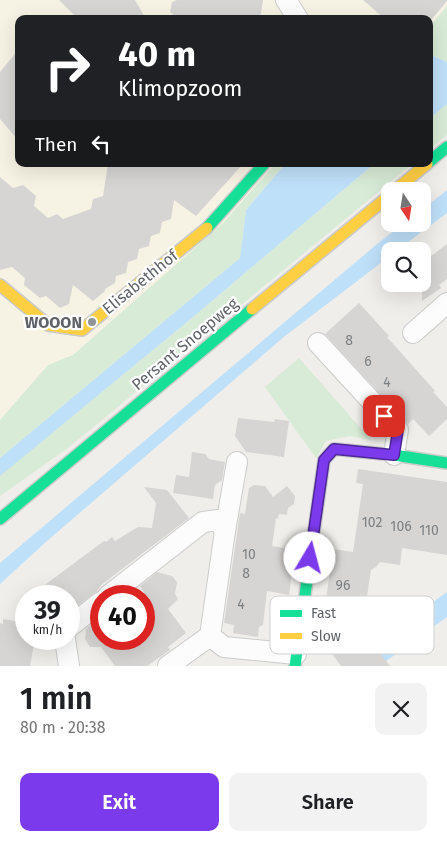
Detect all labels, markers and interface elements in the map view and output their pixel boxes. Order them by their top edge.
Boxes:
text: 40 m [118,33,196,75]
icon: right [35,35,100,100]
text: Klimopzoom [118,75,242,102]
icon: left [87,130,115,158]
text: Then [35,133,77,156]
north arrow [381,182,431,232]
map controls [381,182,431,292]
button: search [381,242,431,292]
street label: Elisabethhof [99,245,183,318]
street label: Persant Snoepweg [128,294,243,394]
place label: WOOON [25,313,82,332]
marker: WOOON [86,316,98,328]
house number: 8 [345,332,353,349]
house number: 6 [364,353,372,370]
house number: 4 [383,374,391,391]
pin [363,395,405,437]
icon: arrive [370,402,398,430]
house number: 102 [362,514,382,531]
house number: 106 [390,518,412,535]
house number: 110 [419,522,439,539]
position arrow [283,531,335,583]
house number: 10 [242,546,256,563]
house number: 8 [242,565,250,582]
house number: 96 [336,577,350,594]
speed limit sign: 40 [90,585,155,650]
text: 39 [34,596,61,626]
house number: 4 [237,596,245,613]
legend [270,596,434,654]
text: Fast [311,605,337,622]
text: km/h [33,623,62,637]
text: Slow [311,628,341,645]
text: 1 min [20,681,92,717]
button: close [375,683,427,735]
text: 80 m · 20:38 [20,718,106,737]
button: Exit [20,773,219,831]
button: Share [229,773,427,831]

